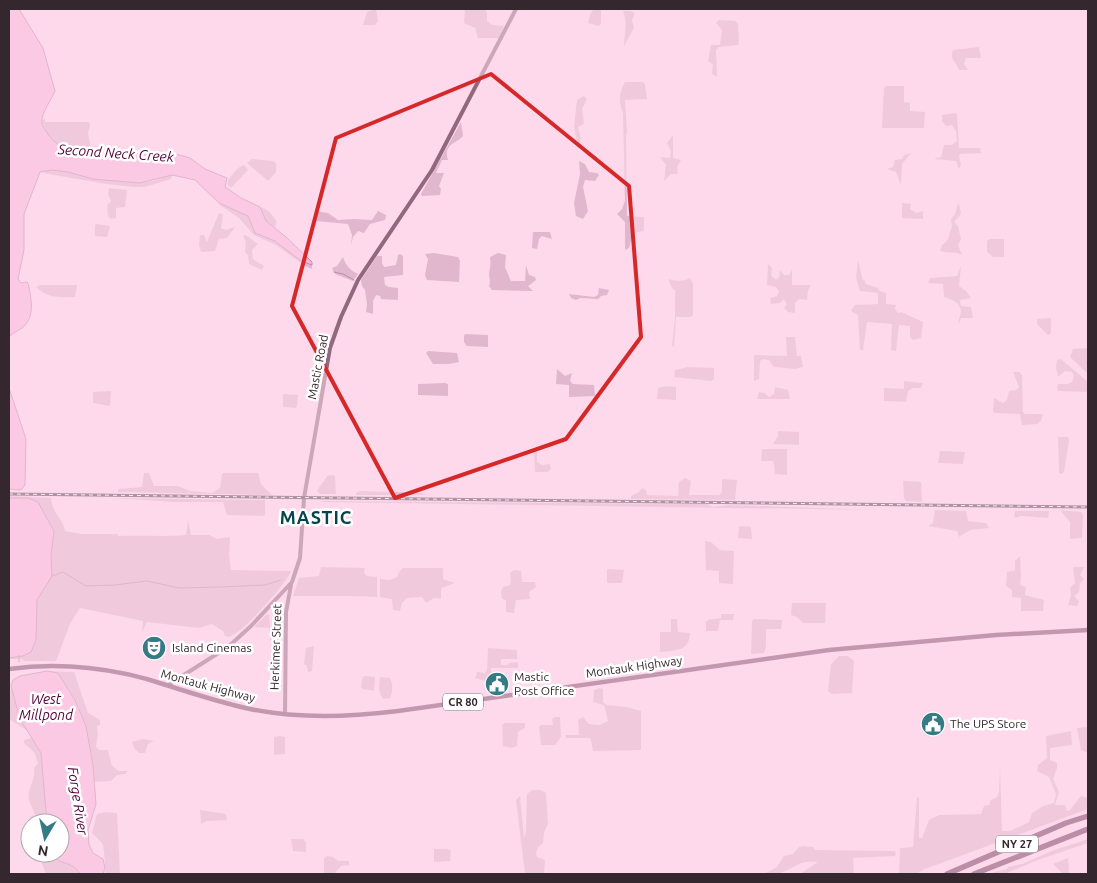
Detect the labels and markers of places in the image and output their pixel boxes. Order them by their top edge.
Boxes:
theatre icon: Island Cinemas [141,635,167,661]
place label: Island Cinemas [172,641,252,654]
place label: Mastic Post Office [514,670,574,697]
public building icon: Mastic Post Office [484,671,510,697]
public building icon: The UPS Store [920,711,946,737]
place label: The UPS Store [950,717,1026,730]

